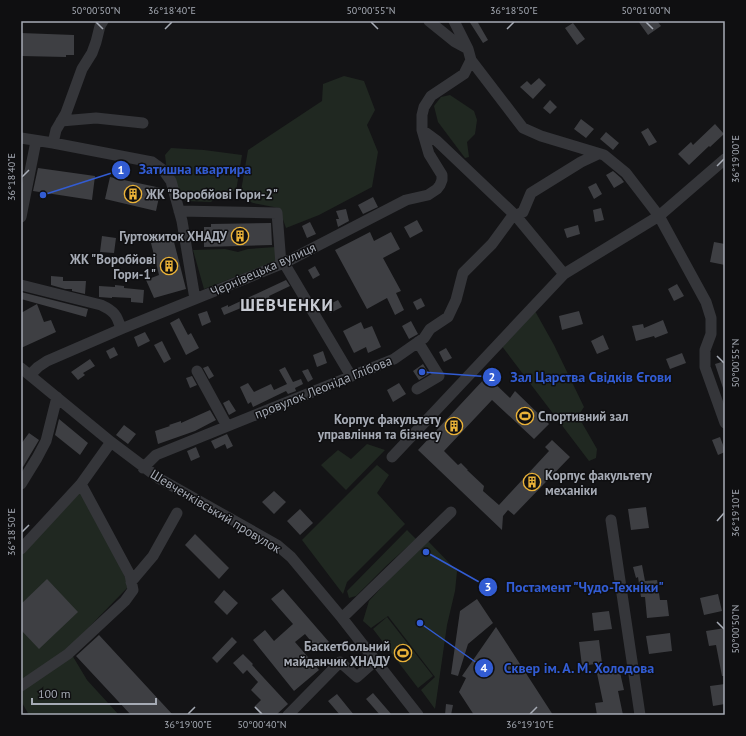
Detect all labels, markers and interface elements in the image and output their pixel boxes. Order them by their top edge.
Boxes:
text: 50°00'50"N [71,4,121,17]
text: 36°18'40"E [148,4,196,17]
text: 50°00'55"N [346,4,396,17]
text: 36°18'50"E [490,4,538,17]
text: 50°01'00"N [621,4,671,17]
text: 36°19'00"E [729,135,742,183]
text: 36°18'40"E [5,153,18,201]
callout: Затишна квартира [111,157,260,183]
text: Затишна квартира [139,160,251,178]
text: 1 [118,162,124,177]
building icon: ЖК "Воробйові Гори-2" [123,184,143,204]
place label: ЖК "Воробйові Гори-2" [145,186,278,203]
building icon: Гуртожиток ХНАДУ [230,226,250,246]
place label: Гуртожиток ХНАДУ [119,228,228,245]
street label: Чернівецька вулиця [208,239,319,300]
place label: ЖК "Воробйові Гори-1" [69,251,156,283]
building icon: ЖК "Воробйові Гори-1" [159,256,179,276]
district label: ШЕВЧЕНКИ [240,294,334,316]
text: 50°00'55"N [729,338,742,388]
street label: провулок Леоніда Глібова [252,352,394,423]
callout: Зал Царства Свідків Єгови [482,364,680,390]
text: Зал Царства Свідків Єгови [510,368,672,386]
text: 2 [489,369,495,384]
sports icon: Спортивний зал [515,406,535,426]
place label: Спортивний зал [538,408,628,425]
place label: Корпус факультету управління та бізнесу [317,411,442,443]
building icon: Корпус факультету управління та бізнесу [444,416,464,436]
street label: Шевченківський провулок [147,466,285,558]
place label: Корпус факультету механіки [545,467,653,499]
building icon: Корпус факультету механіки [522,472,542,492]
text: 36°19'10"E [729,489,742,537]
text: 36°18'50"E [5,508,18,556]
callout: Постамент "Чудо-Техніки" [478,574,673,600]
text: Постамент "Чудо-Техніки" [506,578,664,596]
text: 3 [485,579,491,594]
text: 50°00'50"N [729,604,742,654]
place label: Баскетбольний майданчик ХНАДУ [284,638,391,670]
sports icon: Баскетбольний майданчик ХНАДУ [393,643,413,663]
callout: Сквер ім. А. М. Холодова [474,655,665,681]
text: Сквер ім. А. М. Холодова [504,659,654,677]
text: 4 [481,660,488,675]
scale bar [32,680,156,706]
text: 100 m [38,686,71,701]
text: 36°19'00"E [164,718,212,731]
text: 50°00'40"N [237,718,287,731]
text: 36°19'10"E [506,718,554,731]

